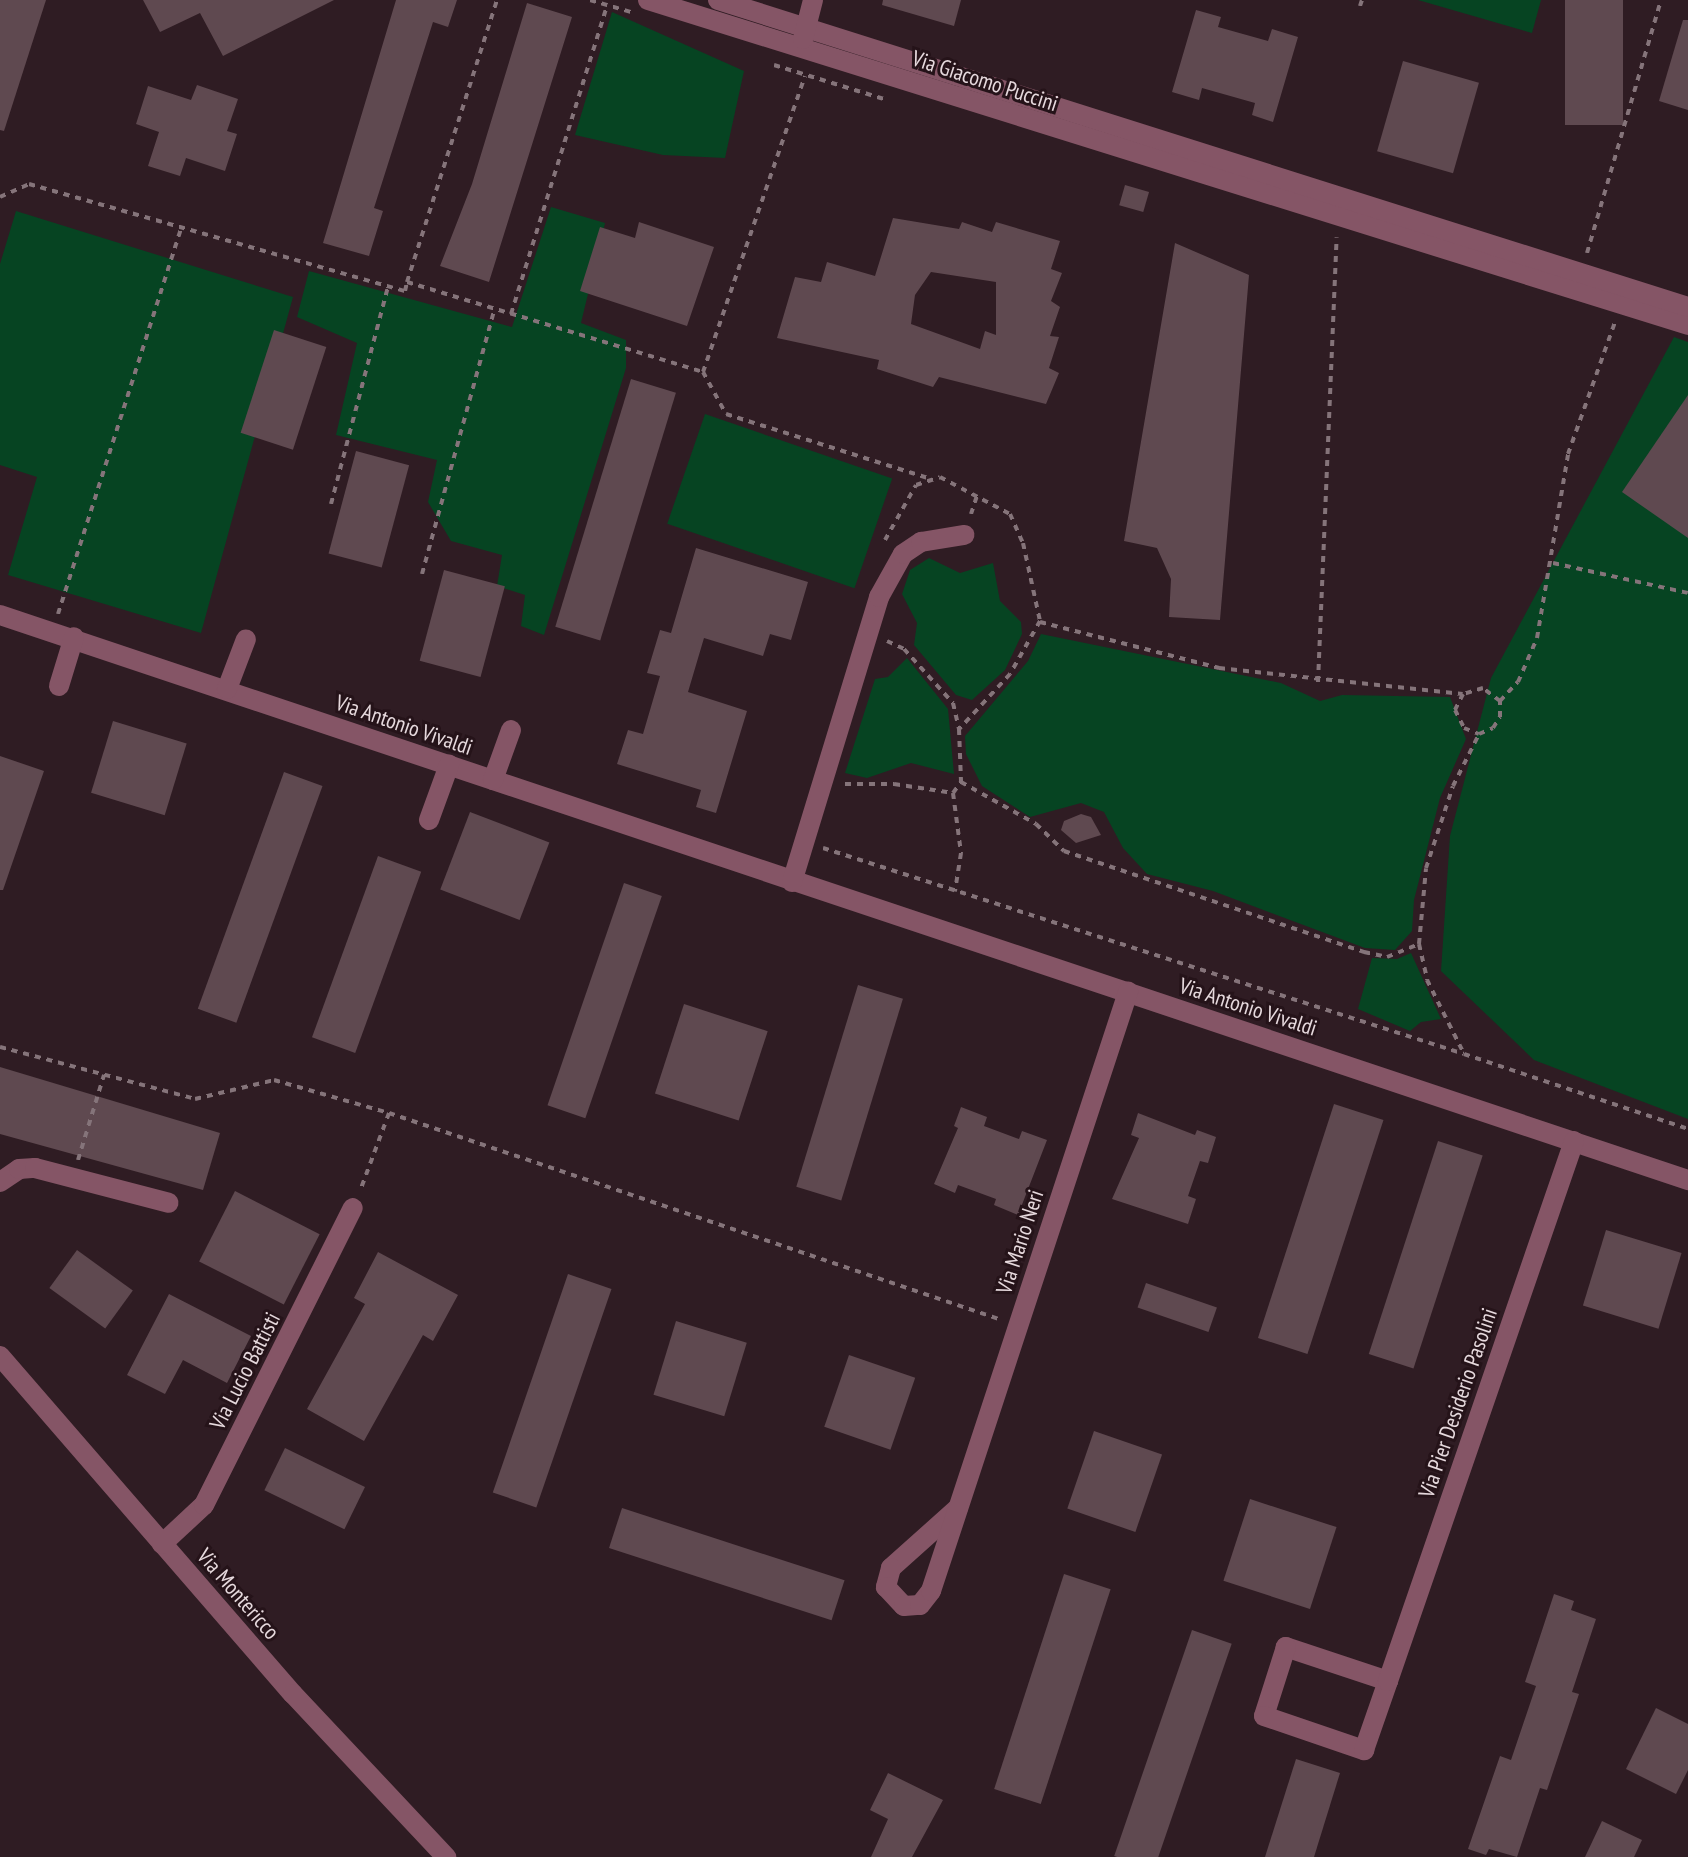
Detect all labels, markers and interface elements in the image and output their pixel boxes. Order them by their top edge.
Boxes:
street label: Via Giacomo Puccini [909,45,1061,117]
street label: Via Antonio Vivaldi [332,689,476,761]
street label: Via Antonio Vivaldi [1175,972,1321,1042]
street label: Via Mario Neri [991,1187,1049,1297]
street label: Via Pier Desiderio Pasolini [1413,1305,1503,1501]
street label: Via Lucio Battisti [204,1308,286,1434]
street label: Via Montericco [191,1543,285,1645]

